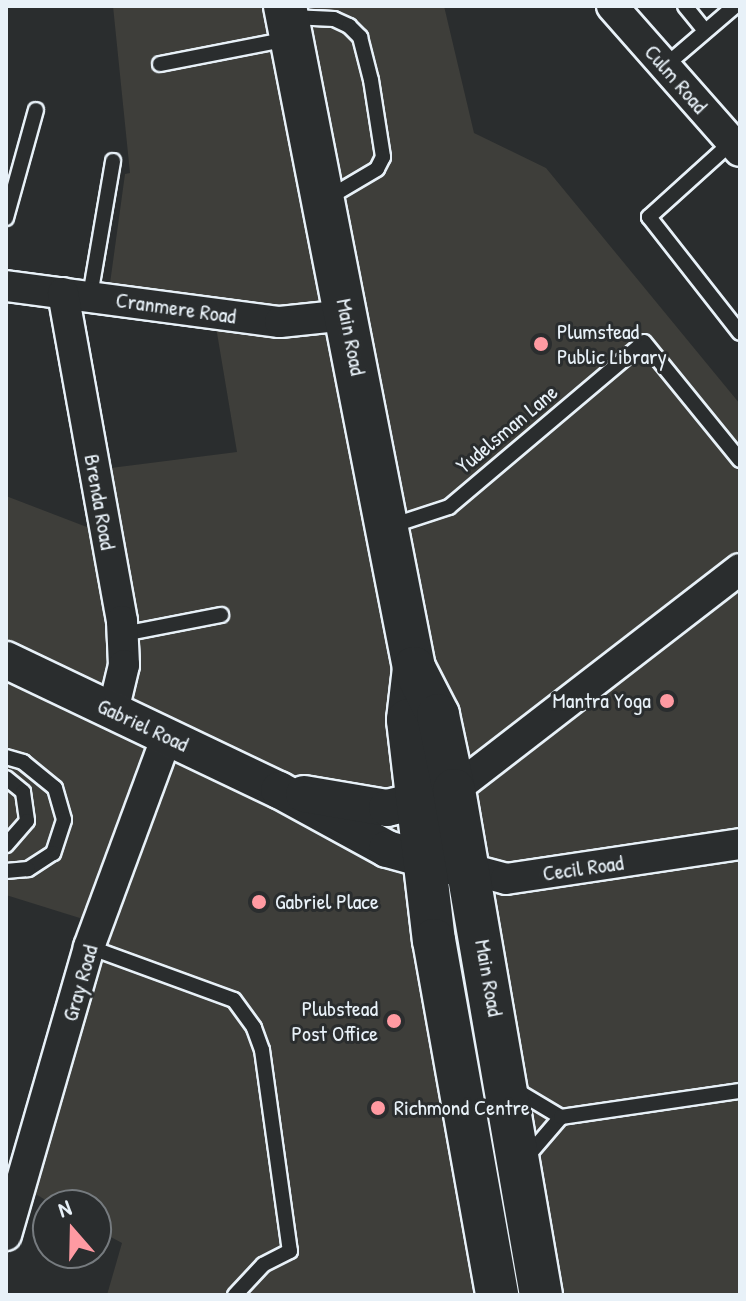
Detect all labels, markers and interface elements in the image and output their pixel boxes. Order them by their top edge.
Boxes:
street label: Culm Road [639,39,713,119]
street label: Cranmere Road [114,286,238,330]
street label: Main Road [331,296,371,378]
place label: Plumstead Public Library [557,318,667,370]
marker: Plumstead Public Library [532,335,550,353]
street label: Yudelsman Lane [451,379,563,479]
street label: Brenda Road [79,452,121,552]
place label: Mantra Yoga [553,688,651,714]
street label: Gabriel Road [93,692,193,758]
marker: Mantra Yoga [658,692,676,710]
street label: Cecil Road [541,849,625,887]
place label: Gabriel Place [275,889,379,915]
marker: Gabriel Place [250,893,268,911]
street label: Main Road [469,937,509,1019]
street label: Gray Road [57,942,103,1024]
place label: Plubstead Post Office [291,995,378,1046]
marker: Plubstead Post Office [385,1012,403,1030]
place label: Richmond Centre [394,1095,530,1121]
marker: Richmond Centre [369,1099,387,1117]
north arrow [32,1189,112,1269]
text: N [54,1192,75,1224]

